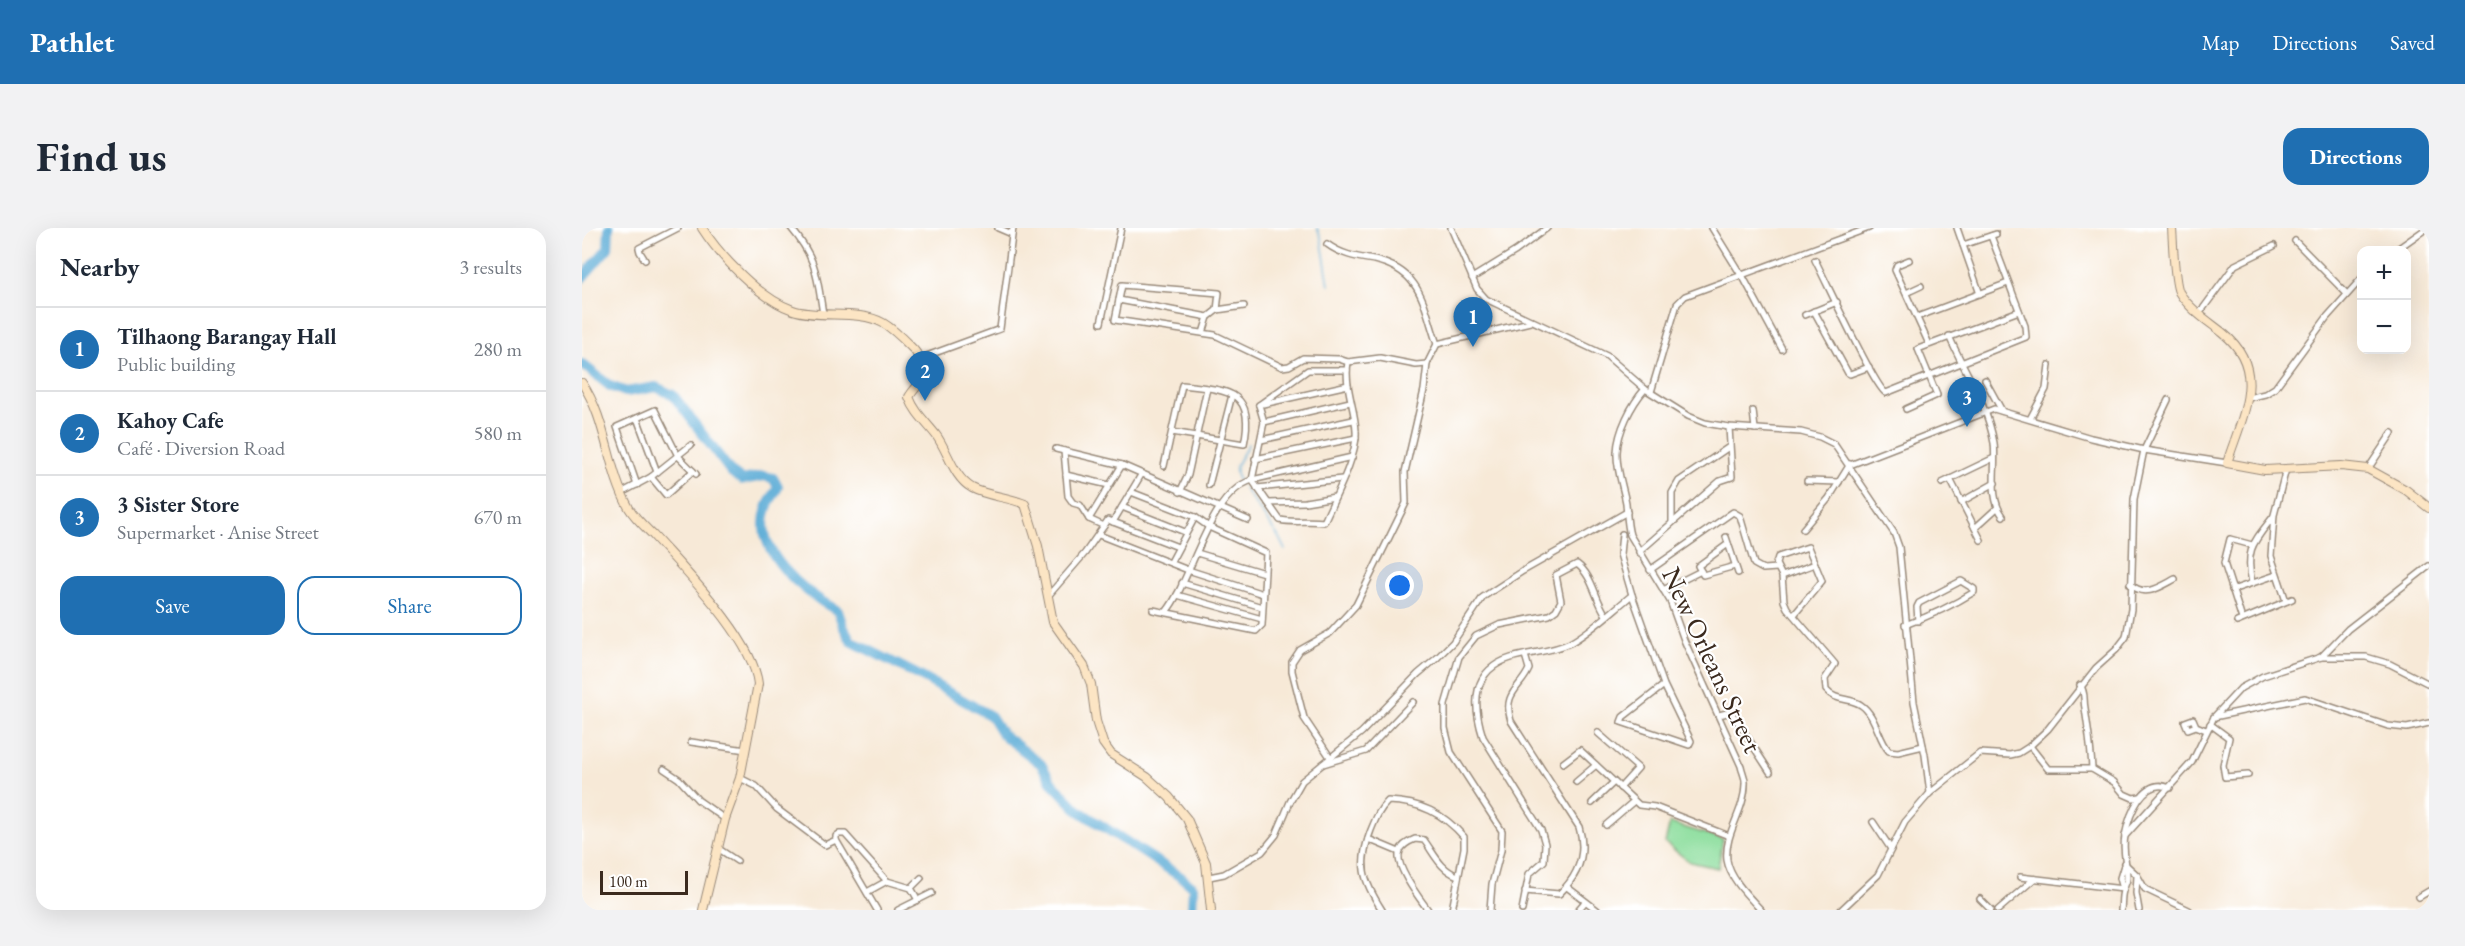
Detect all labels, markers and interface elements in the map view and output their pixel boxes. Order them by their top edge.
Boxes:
text: Pathlet [30,24,114,60]
text: Map [2202,29,2239,56]
text: Directions [2272,29,2357,56]
text: Saved [2390,29,2435,56]
button: Directions [2283,128,2429,185]
text: Find us [36,129,167,184]
map controls [2357,246,2411,354]
button: + [2357,246,2411,300]
text: Nearby [60,250,140,284]
text: 3 results [459,254,522,280]
pin: 1 [1454,298,1492,347]
button: − [2357,300,2411,354]
text: Tilhaong Barangay Hall [117,322,337,351]
text: 1 [74,336,85,362]
text: 280 m [474,336,522,362]
text: Public building [117,351,235,377]
pin: 2 [906,352,944,401]
pin: 3 [1948,378,1986,427]
text: Kahoy Cafe [117,406,224,435]
text: 2 [74,420,85,446]
text: 580 m [474,420,522,446]
text: Café · Diversion Road [117,435,285,461]
text: 3 Sister Store [117,490,239,519]
text: 3 [74,504,85,530]
text: 670 m [474,504,522,530]
text: Supermarket · Anise Street [117,519,319,545]
street label: New Orleans Street [1654,561,1771,759]
your location [1385,571,1414,600]
button: Save [60,576,285,635]
button: Share [297,576,522,635]
scale bar [600,868,688,896]
text: 100 m [609,871,648,892]

